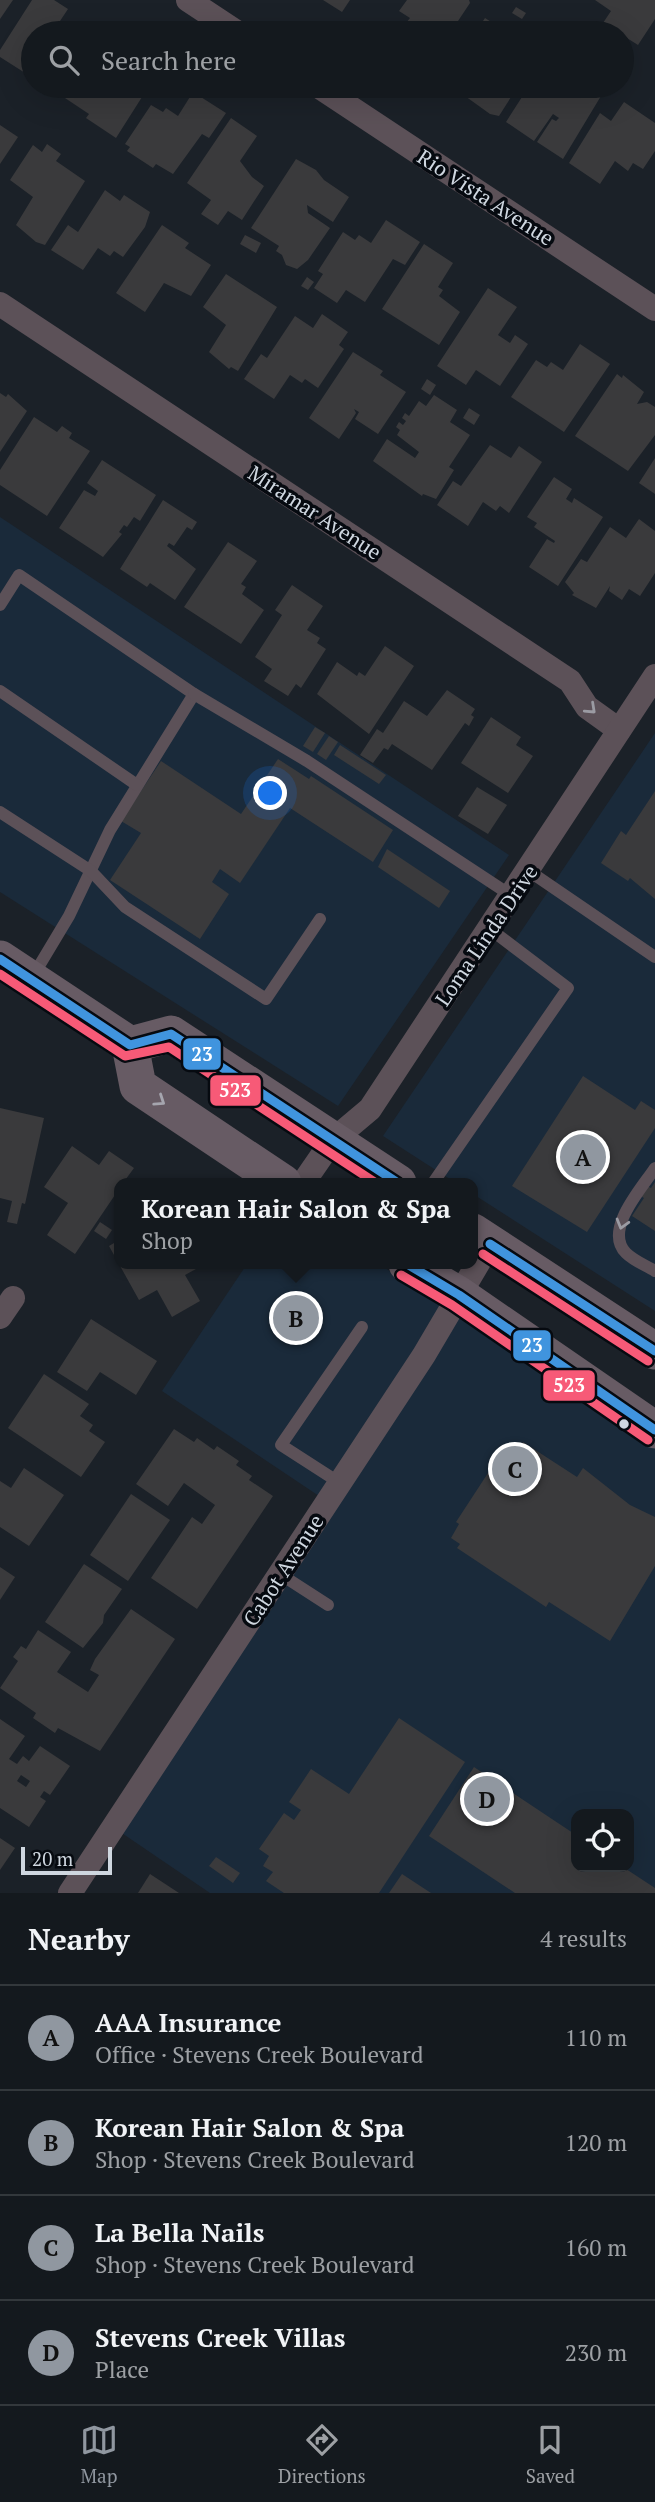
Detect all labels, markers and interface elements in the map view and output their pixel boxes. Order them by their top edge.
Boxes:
search box [21,21,634,98]
icon: search [45,41,83,79]
text: Search here [101,43,236,77]
street label: Rio Vista Avenue [412,142,560,252]
street label: Miramar Avenue [243,458,387,566]
one-way arrow [583,700,596,713]
your location [253,776,287,810]
street label: Loma Linda Drive [428,859,544,1011]
line badge: 23 [182,1037,222,1071]
text: 23 [191,1041,213,1066]
line badge: 523 [209,1074,262,1107]
text: 523 [219,1077,251,1102]
one-way arrow [152,1093,165,1105]
pin: A [560,1131,606,1183]
popup [114,1178,478,1269]
text: Korean Hair Salon & Spa [141,1191,451,1225]
one-way arrow [616,1218,631,1230]
text: Shop [141,1225,193,1256]
pin: B [273,1292,319,1344]
line badge: 23 [512,1329,552,1362]
text: 23 [521,1332,543,1357]
line badge: 523 [542,1369,596,1402]
text: 523 [553,1372,585,1397]
unlabelled marker [617,1417,631,1431]
pin: C [492,1443,538,1495]
street label: Cabot Avenue [236,1509,330,1631]
pin: D [464,1773,510,1825]
map controls [571,1809,634,1872]
button: locate [571,1809,634,1872]
scale bar [21,1844,112,1876]
text: 20 m [32,1846,73,1871]
text: Nearby [28,1919,130,1959]
text: 4 results [540,1923,627,1954]
text: AAA Insurance [95,2005,282,2039]
text: A [43,2022,59,2053]
text: 110 m [565,2022,627,2053]
text: Office · Stevens Creek Boulevard [95,2039,424,2070]
text: Korean Hair Salon & Spa [95,2110,404,2144]
text: B [44,2127,58,2158]
text: 120 m [565,2127,627,2158]
text: Shop · Stevens Creek Boulevard [95,2144,415,2175]
text: La Bella Nails [95,2215,264,2249]
text: C [44,2232,59,2263]
text: 160 m [565,2232,627,2263]
text: Shop · Stevens Creek Boulevard [95,2249,415,2280]
text: Stevens Creek Villas [95,2320,346,2354]
text: D [43,2337,59,2368]
text: 230 m [565,2337,627,2368]
text: Place [95,2354,149,2385]
tab: Map [80,2421,118,2488]
tab: Directions [278,2421,366,2488]
tab: Saved [526,2421,575,2488]

